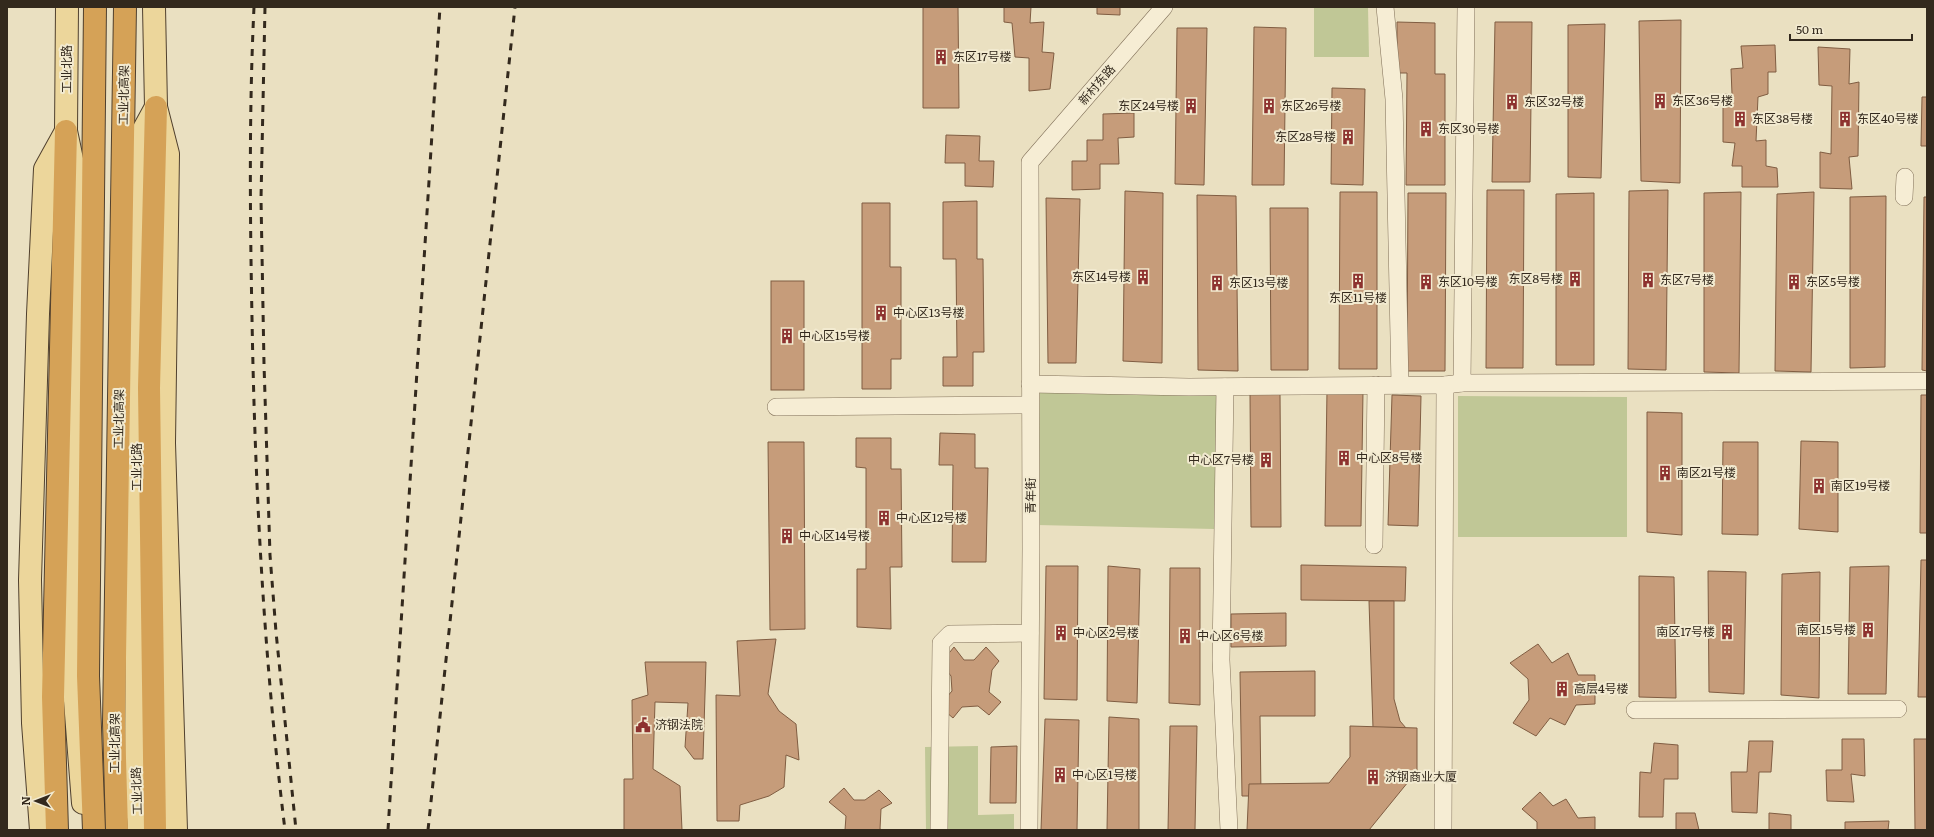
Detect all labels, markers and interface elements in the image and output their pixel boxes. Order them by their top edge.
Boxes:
scale bar [1790,16,1912,42]
text: 50 m [1796,20,1823,38]
street label: 工业北路 [57,45,75,93]
place label: 东区17号楼 [953,47,1012,65]
building icon: 东区17号楼 [932,48,950,66]
street label: 新村东路 [1074,60,1119,108]
street label: 工业北高架 [113,65,133,125]
place label: 东区36号楼 [1672,91,1733,109]
place label: 东区32号楼 [1524,92,1584,110]
building icon: 东区36号楼 [1651,92,1669,110]
building icon: 东区32号楼 [1503,93,1521,111]
place label: 东区24号楼 [1118,96,1179,114]
place label: 东区26号楼 [1281,96,1342,114]
building icon: 东区24号楼 [1182,97,1200,115]
building icon: 东区26号楼 [1260,97,1278,115]
place label: 东区38号楼 [1752,109,1813,127]
place label: 东区40号楼 [1857,109,1919,127]
building icon: 东区38号楼 [1731,110,1749,128]
building icon: 东区40号楼 [1836,110,1854,128]
place label: 东区30号楼 [1438,119,1499,137]
building icon: 东区30号楼 [1417,120,1435,138]
place label: 东区28号楼 [1275,127,1336,145]
building icon: 东区28号楼 [1339,128,1357,146]
place label: 东区14号楼 [1072,267,1131,285]
building icon: 东区14号楼 [1134,268,1152,286]
place label: 东区8号楼 [1508,269,1563,287]
building icon: 东区8号楼 [1566,270,1584,288]
place label: 东区7号楼 [1660,270,1714,288]
building icon: 东区7号楼 [1639,271,1657,289]
building icon: 东区11号楼 [1349,272,1367,290]
place label: 东区10号楼 [1438,272,1498,290]
place label: 东区5号楼 [1806,272,1860,290]
place label: 东区13号楼 [1229,273,1288,291]
building icon: 东区10号楼 [1417,273,1435,291]
building icon: 东区5号楼 [1785,273,1803,291]
building icon: 东区13号楼 [1208,274,1226,292]
place label: 东区11号楼 [1329,288,1387,306]
place label: 中心区13号楼 [893,303,964,321]
building icon: 中心区13号楼 [872,304,890,322]
place label: 中心区15号楼 [799,326,870,344]
building icon: 中心区15号楼 [778,327,796,345]
street label: 工业北高架 [108,389,128,449]
street label: 工业北路 [127,443,145,491]
place label: 中心区8号楼 [1356,448,1423,466]
building icon: 中心区8号楼 [1335,449,1353,467]
place label: 中心区7号楼 [1188,450,1254,468]
building icon: 中心区7号楼 [1257,451,1275,469]
place label: 南区21号楼 [1677,463,1736,481]
building icon: 南区21号楼 [1656,464,1674,482]
place label: 南区19号楼 [1831,476,1890,494]
building icon: 南区19号楼 [1810,477,1828,495]
street label: 青年街 [1021,478,1039,514]
place label: 中心区12号楼 [896,508,967,526]
building icon: 中心区12号楼 [875,509,893,527]
place label: 中心区14号楼 [799,526,870,544]
building icon: 中心区14号楼 [778,527,796,545]
place label: 南区15号楼 [1797,620,1856,638]
building icon: 南区15号楼 [1859,621,1877,639]
place label: 南区17号楼 [1656,622,1715,640]
place label: 中心区2号楼 [1073,623,1139,641]
building icon: 南区17号楼 [1718,623,1736,641]
building icon: 中心区2号楼 [1052,624,1070,642]
place label: 中心区6号楼 [1197,626,1263,644]
building icon: 中心区6号楼 [1176,627,1194,645]
place label: 高层4号楼 [1574,679,1629,697]
building icon: 高层4号楼 [1553,680,1571,698]
street label: 工业北高架 [105,713,123,773]
place label: 济钢法院 [655,715,703,733]
public building icon: 济钢法院 [634,716,652,734]
place label: 中心区1号楼 [1072,765,1137,783]
building icon: 中心区1号楼 [1051,766,1069,784]
street label: 工业北路 [126,767,146,815]
place label: 济钢商业大厦 [1385,767,1457,785]
building icon: 济钢商业大厦 [1364,768,1382,786]
north arrow [16,781,56,821]
text: N [17,796,33,806]

